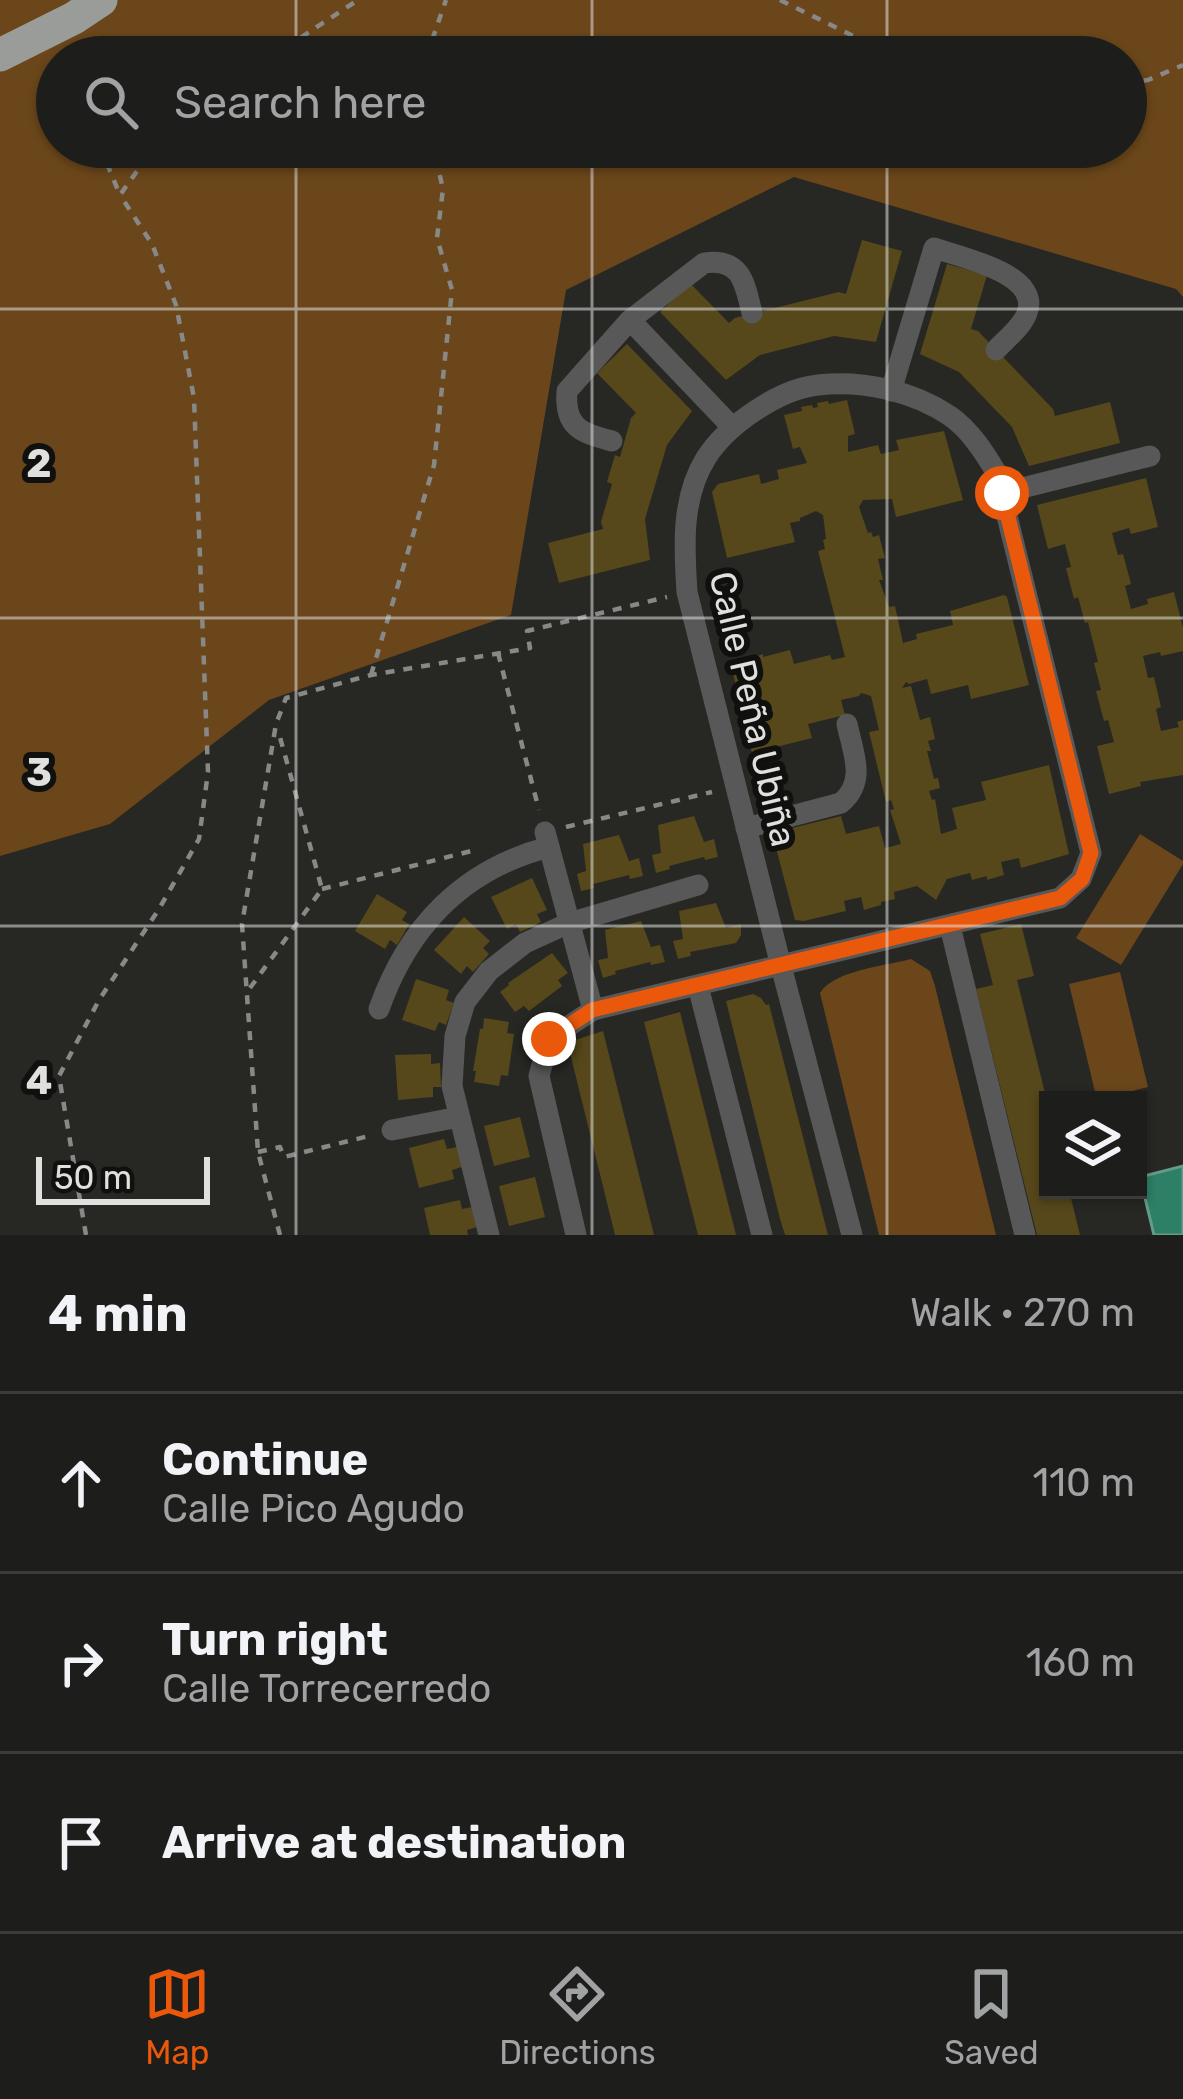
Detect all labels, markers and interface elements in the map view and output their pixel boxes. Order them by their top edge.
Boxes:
search box [36,36,1147,168]
icon: search [78,69,144,135]
text: Search here [174,76,426,129]
text: 2 [26,441,52,487]
route start [975,466,1029,520]
street label: Calle Peña Ubiña [700,567,806,851]
text: 3 [26,750,52,796]
route end [522,1012,576,1066]
text: 4 [26,1058,52,1104]
map controls [1039,1091,1147,1199]
button: layers [1039,1091,1147,1199]
scale bar [36,1151,210,1204]
text: 50 m [54,1158,132,1197]
text: 4 min [48,1283,188,1344]
text: Walk · 270 m [910,1290,1135,1336]
text: Continue [162,1433,368,1486]
icon: ahead [48,1450,114,1516]
text: 110 m [1033,1460,1135,1506]
text: Calle Pico Agudo [162,1486,465,1532]
text: Turn right [162,1613,388,1666]
icon: right [48,1630,114,1696]
text: 160 m [1026,1640,1135,1686]
text: Calle Torrecerredo [162,1666,491,1712]
icon: arrive [48,1810,114,1876]
text: Arrive at destination [162,1816,627,1869]
tab: Map [144,1961,210,2072]
tab: Directions [499,1961,656,2072]
tab: Saved [944,1961,1039,2072]

